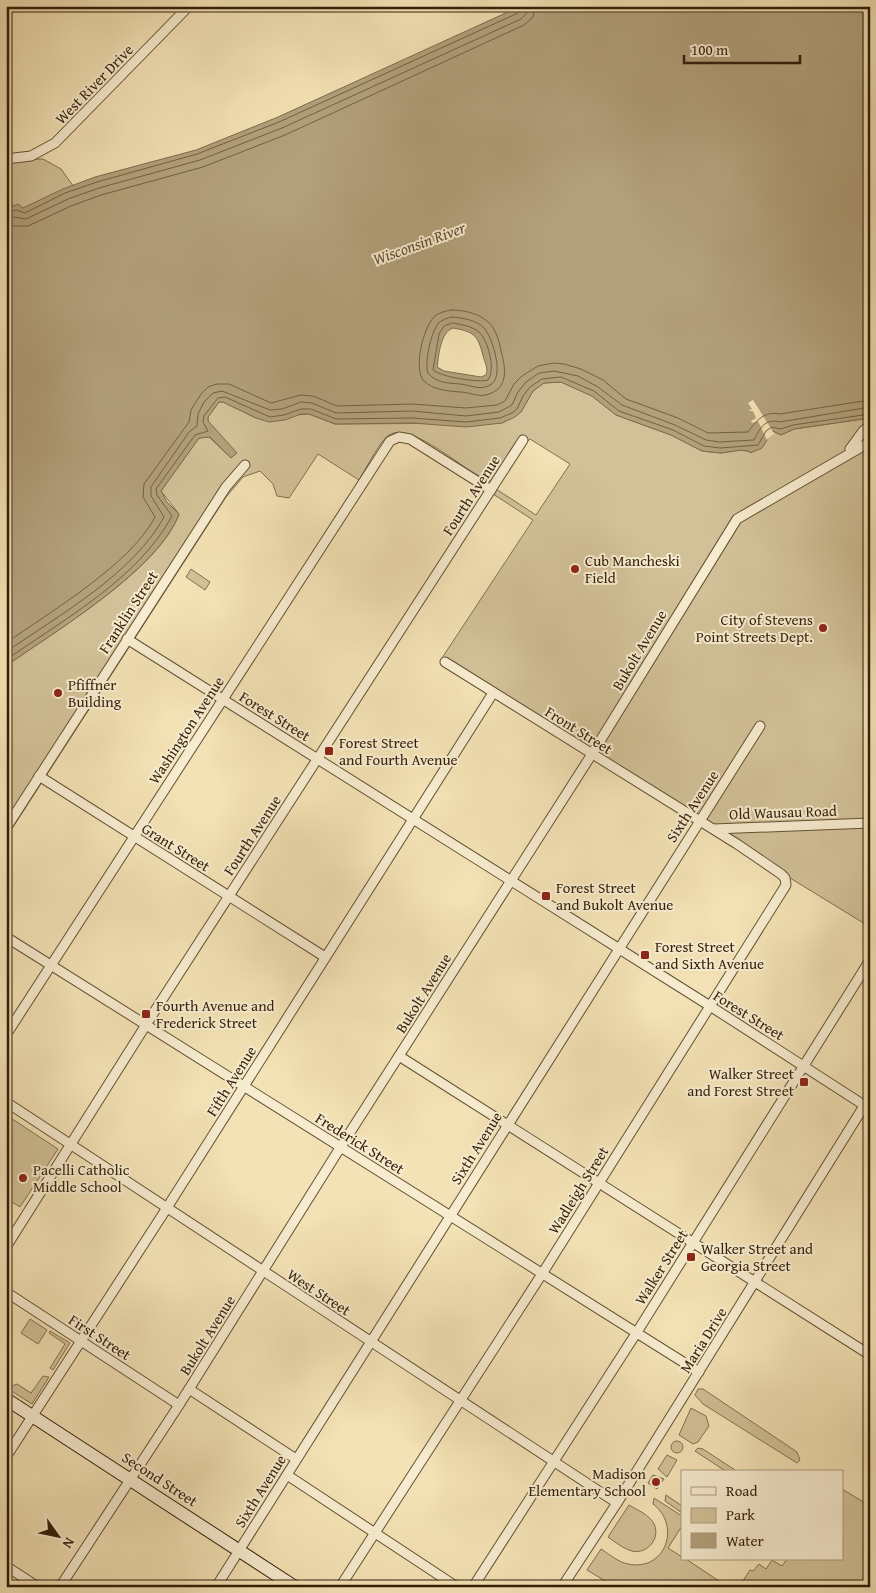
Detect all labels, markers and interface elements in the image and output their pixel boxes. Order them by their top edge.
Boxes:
scale bar [684,32,800,64]
street label: West River Drive [50,39,138,129]
text: 100 m [691,39,729,60]
water label: Wisconsin River [369,215,470,271]
street label: Fourth Avenue [437,451,505,539]
place label: Cub Mancheski Field [585,550,680,588]
marker: Cub Mancheski Field [569,563,581,575]
street label: Franklin Street [93,566,163,657]
street label: Bukolt Avenue [607,606,671,694]
place label: City of Stevens Point Streets Dept. [696,609,813,647]
marker: City of Stevens Point Streets Dept. [817,622,829,634]
street label: Washington Avenue [143,672,229,788]
place label: Pfiffner Building [68,674,122,712]
street label: Forest Street [236,686,315,746]
marker: Pfiffner Building [52,687,64,699]
street label: Front Street [541,701,617,759]
place label: Forest Street and Fourth Avenue [339,732,458,770]
marker: Forest Street and Fourth Avenue [323,745,335,757]
street label: Sixth Avenue [661,766,723,846]
street label: Fourth Avenue [218,791,286,879]
street label: Old Wausau Road [729,800,837,824]
street label: Grant Street [138,818,215,877]
place label: Forest Street and Bukolt Avenue [556,877,673,915]
marker: Forest Street and Bukolt Avenue [540,890,552,902]
place label: Forest Street and Sixth Avenue [655,936,764,974]
street label: Bukolt Avenue [390,949,456,1037]
marker: Forest Street and Sixth Avenue [639,949,651,961]
street label: Forest Street [710,985,789,1045]
place label: Fourth Avenue and Frederick Street [156,995,275,1033]
marker: Fourth Avenue and Frederick Street [140,1008,152,1020]
street label: Fifth Avenue [201,1042,261,1120]
place label: Walker Street and Forest Street [687,1063,795,1101]
marker: Walker Street and Forest Street [798,1076,810,1088]
street label: Frederick Street [312,1107,409,1179]
street label: Sixth Avenue [445,1108,507,1188]
street label: Wadleigh Street [543,1141,614,1238]
place label: Pacelli Catholic Middle School [33,1159,130,1197]
marker: Pacelli Catholic Middle School [17,1172,29,1184]
street label: Walker Street [630,1225,693,1309]
place label: Walker Street and Georgia Street [701,1238,813,1276]
marker: Walker Street and Georgia Street [685,1251,697,1263]
street label: West Street [283,1264,355,1321]
street label: Bukolt Avenue [174,1291,240,1379]
street label: Maria Drive [675,1303,731,1377]
street label: First Street [65,1309,136,1365]
street label: Second Street [118,1447,203,1512]
street label: Sixth Avenue [229,1451,291,1531]
place label: Madison Elementary School [528,1463,647,1501]
legend [681,1470,844,1560]
marker: Madison Elementary School [650,1476,662,1488]
text: Road [726,1480,757,1501]
text: Park [726,1504,755,1525]
north arrow [32,1510,82,1560]
text: Water [726,1530,764,1551]
text: N [58,1534,80,1553]

